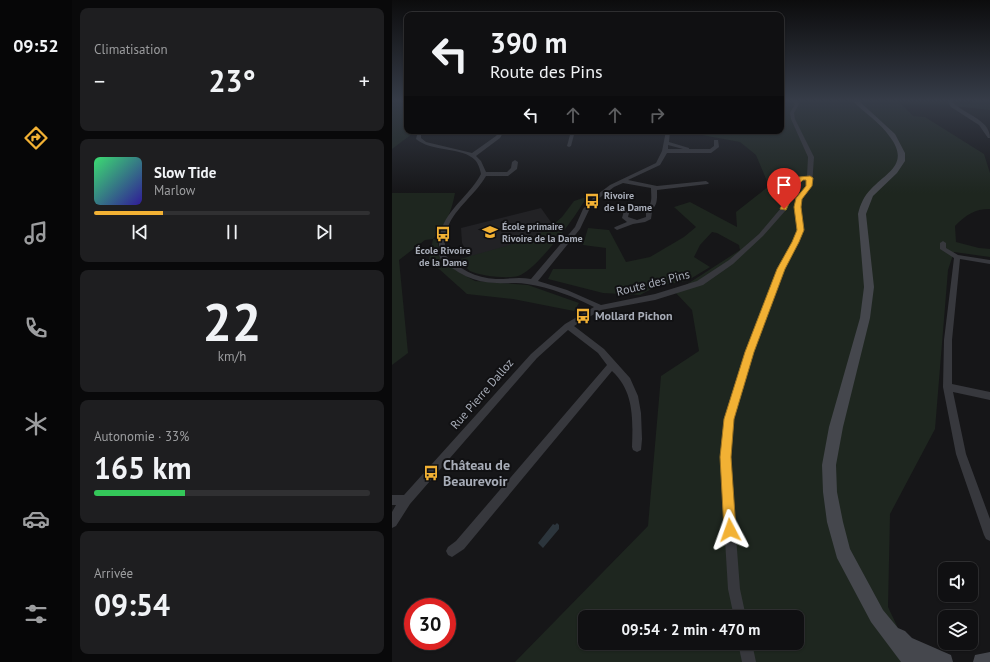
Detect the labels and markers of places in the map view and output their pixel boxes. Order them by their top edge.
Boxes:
pin [767,168,801,209]
place label: Rivoire de la Dame [604,189,652,214]
bus stop icon: Rivoire de la Dame [583,192,601,210]
place label: École primaire Rivoire de la Dame [502,220,583,245]
school or university icon: École primaire Rivoire de la Dame [481,223,499,241]
bus stop icon: École Rivoire de la Dame [434,225,452,243]
place label: École Rivoire de la Dame [415,244,471,269]
bus stop icon: Mollard Pichon [574,307,592,325]
place label: Mollard Pichon [595,308,673,323]
place label: Château de Beaurevoir [443,456,510,490]
bus stop icon: Château de Beaurevoir [422,464,440,482]

